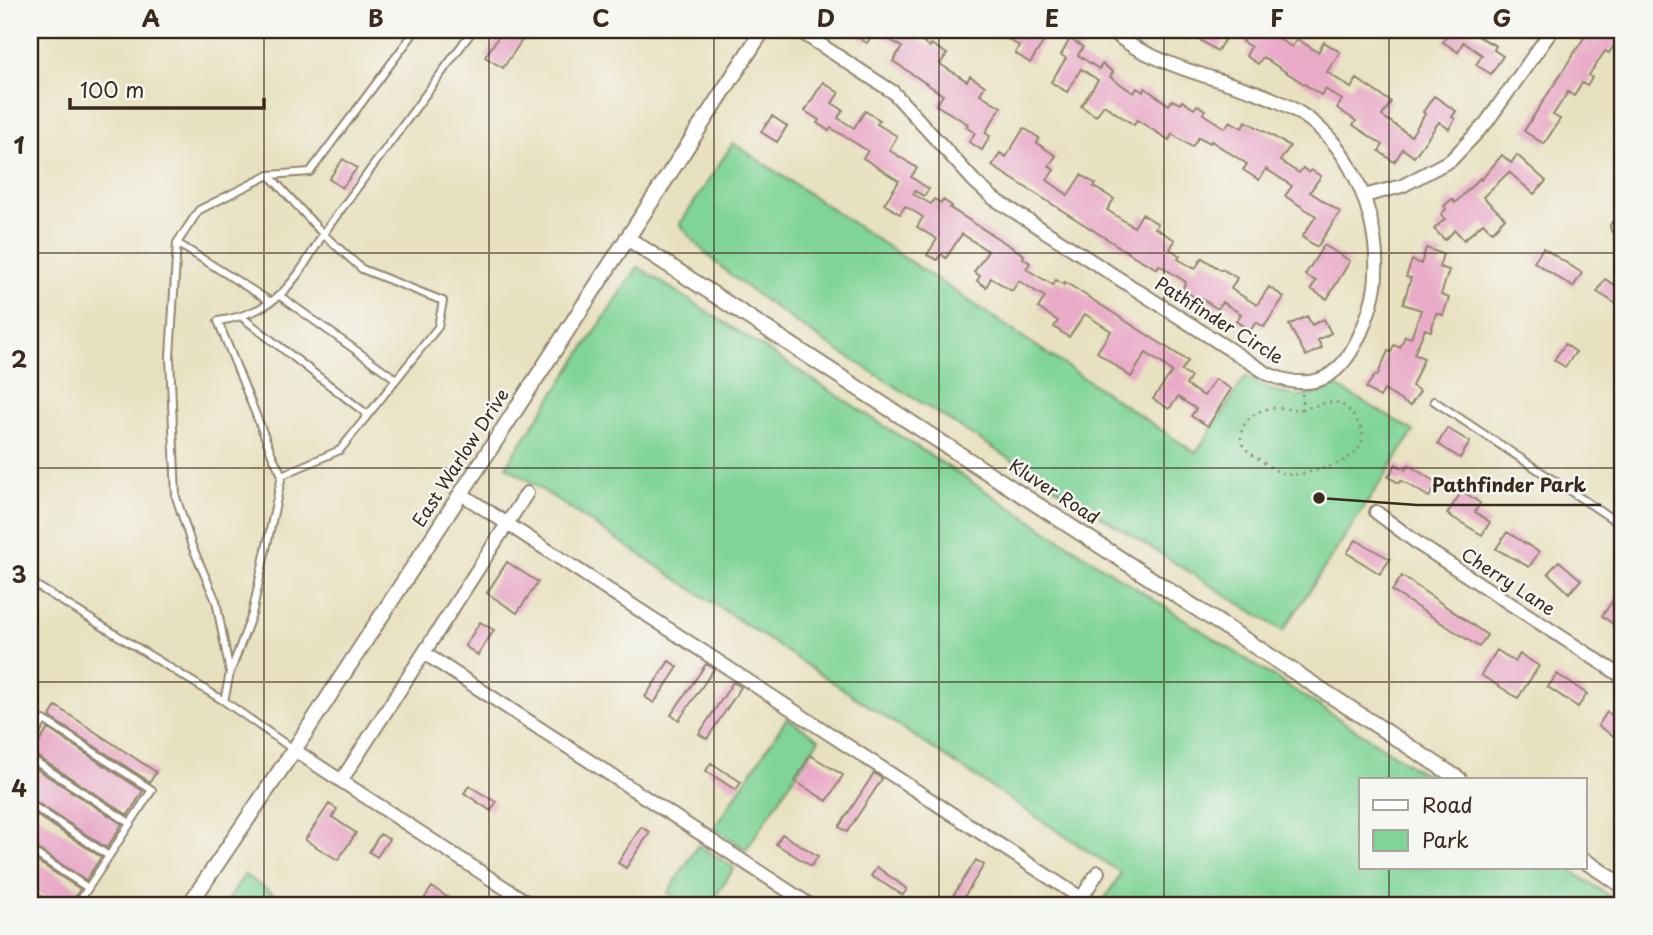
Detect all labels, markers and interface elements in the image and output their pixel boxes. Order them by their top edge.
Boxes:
text: A [142,0,160,35]
text: B [368,0,384,35]
text: C [592,0,610,35]
text: D [817,0,835,35]
text: E [1045,0,1059,35]
text: F [1270,0,1284,35]
text: G [1493,0,1511,35]
scale bar [70,66,264,110]
text: 100 m [80,73,144,105]
text: 1 [14,127,25,162]
street label: Pathfinder Circle [1150,269,1289,370]
text: 2 [11,341,27,376]
street label: East Warlow Drive [405,383,515,532]
street label: Kluver Road [1004,451,1105,530]
callout: Pathfinder Park [1417,465,1601,505]
text: Pathfinder Park [1432,470,1586,498]
street label: Cherry Lane [1456,540,1561,621]
text: 3 [11,556,27,591]
text: 4 [11,770,27,805]
legend [1359,778,1586,869]
text: Road [1422,788,1473,820]
text: Park [1422,823,1469,855]

